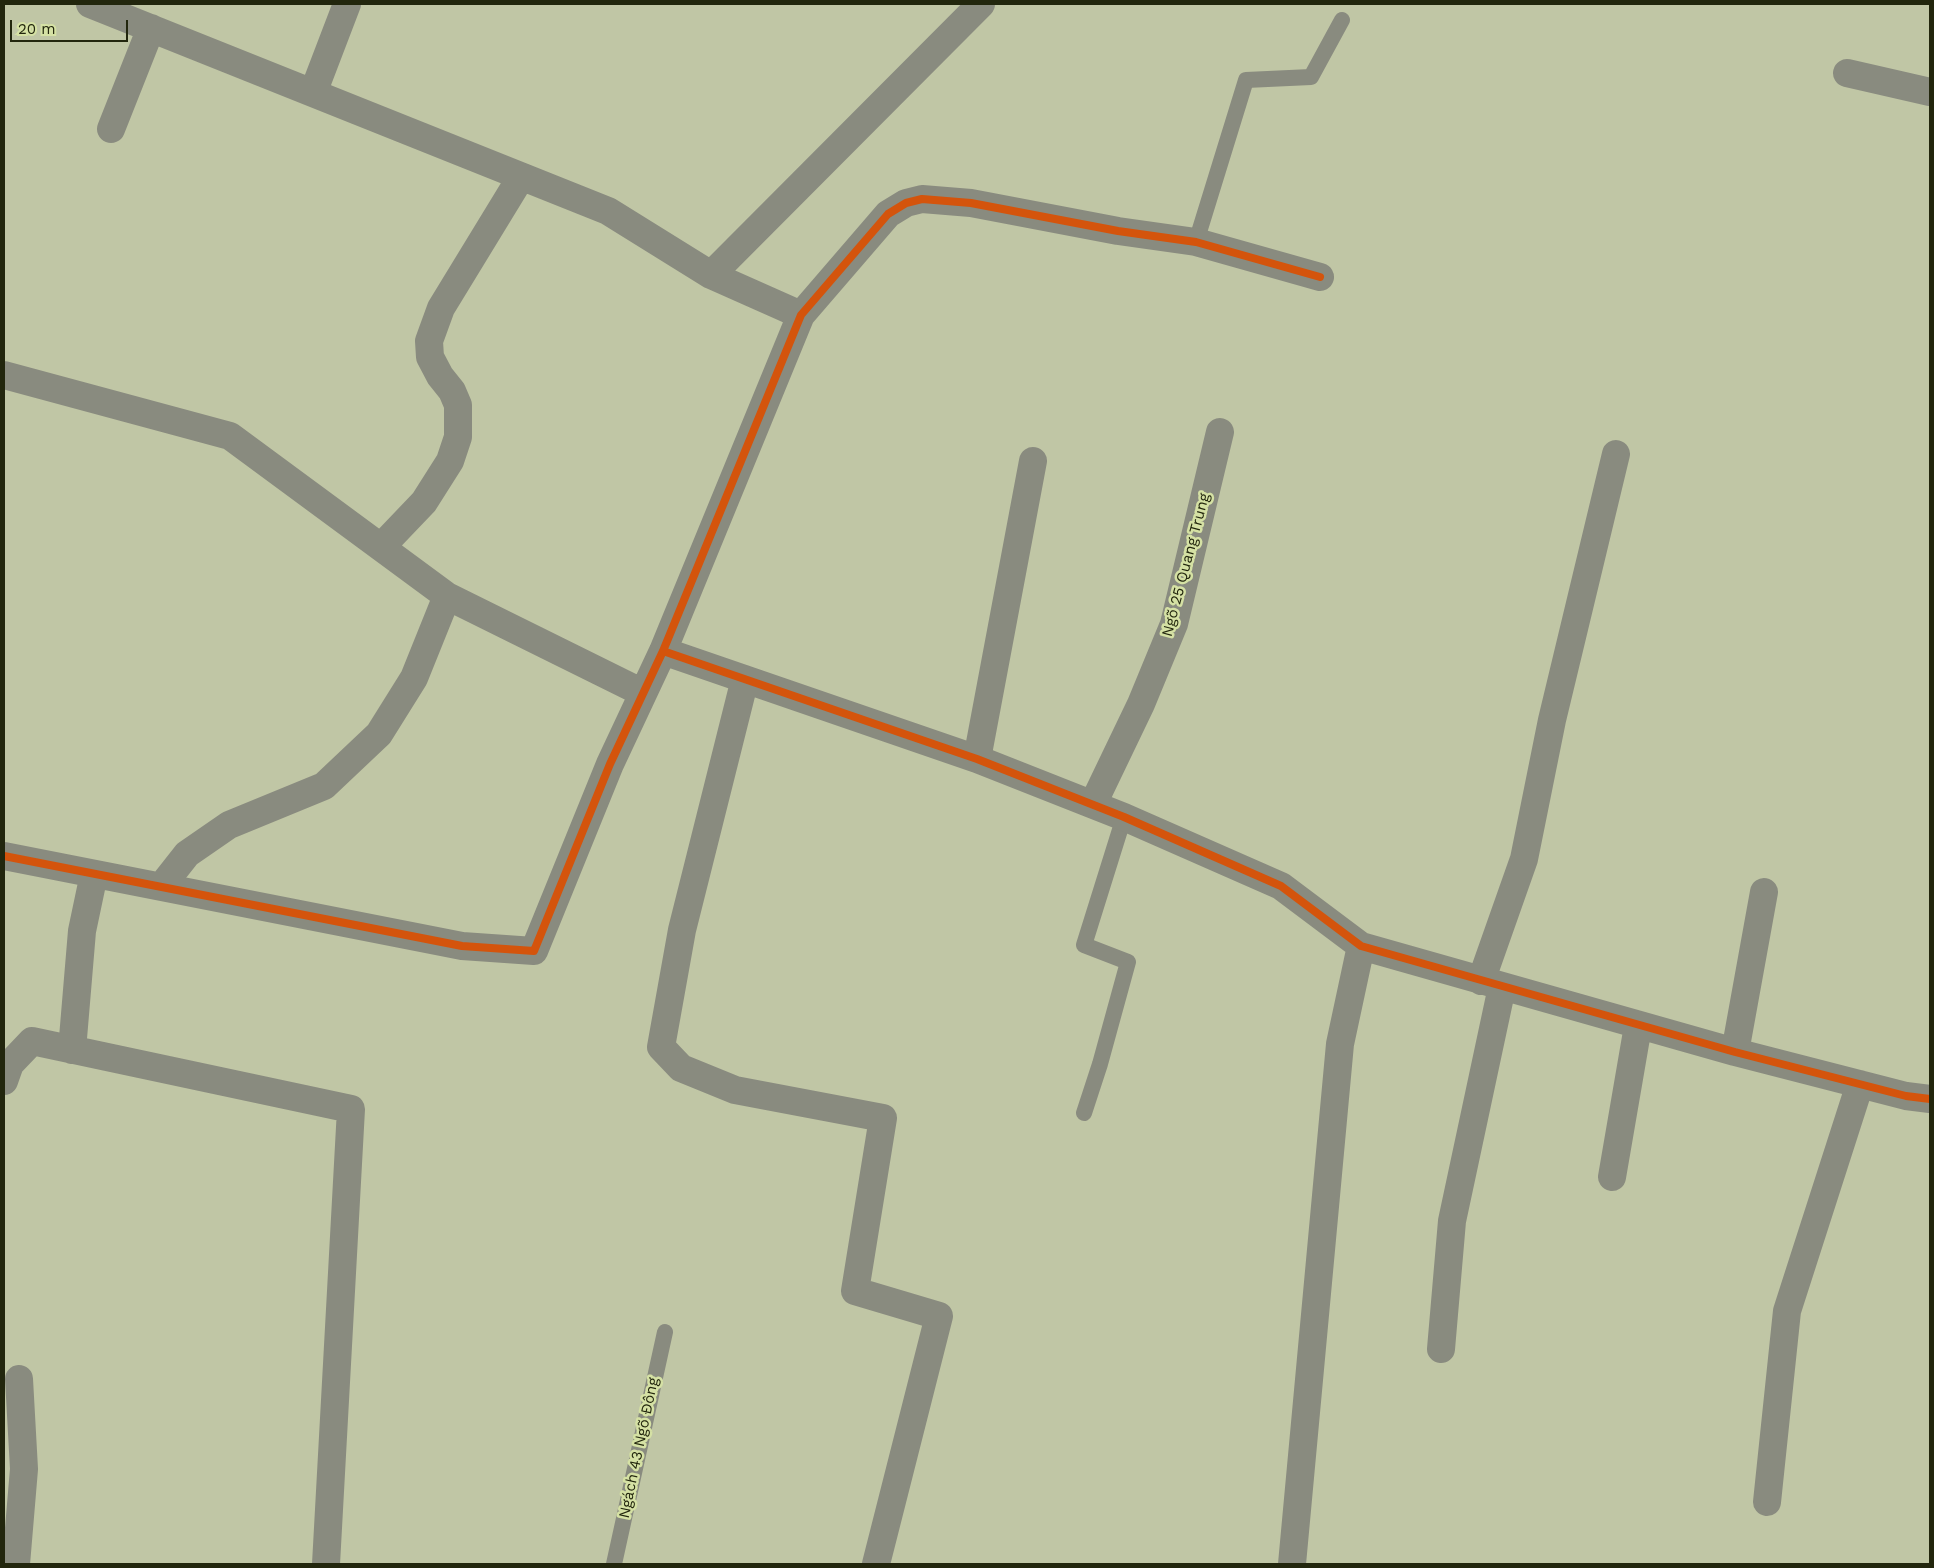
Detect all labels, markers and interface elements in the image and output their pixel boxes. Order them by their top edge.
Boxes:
scale bar [12,10,130,42]
text: 20 m [18,20,56,38]
street label: Ngõ 25 Quang Trung [1158,491,1214,639]
street label: Ngách 43 Ngõ Đông [615,1376,663,1520]

